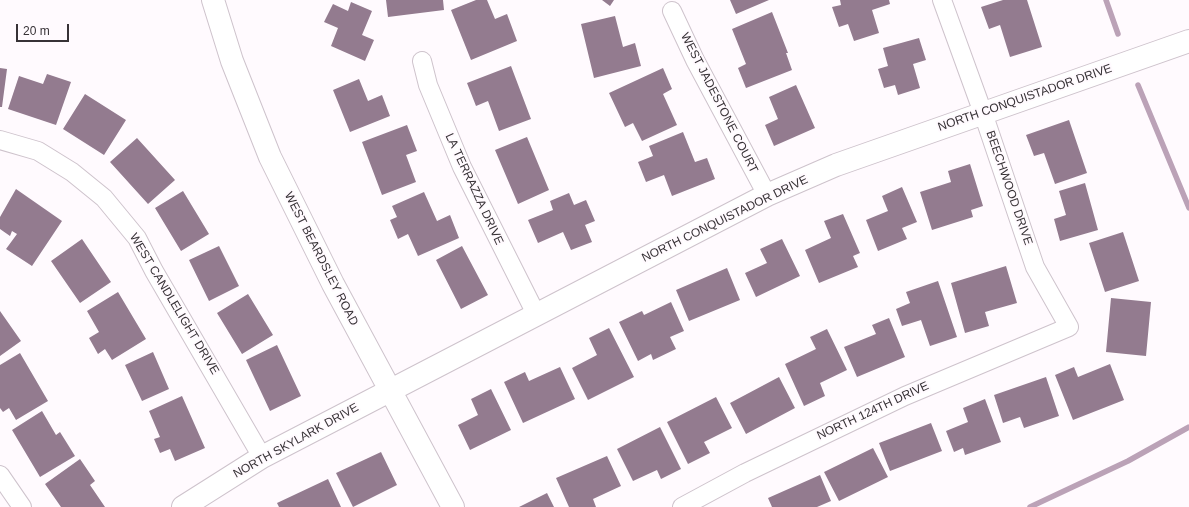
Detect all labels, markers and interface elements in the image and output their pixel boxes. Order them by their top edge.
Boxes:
scale bar [18,16,71,42]
text: 20 m [23,24,50,38]
street label: WEST JADESTONE COURT [677,30,761,176]
street label: NORTH CONQUISTADOR DRIVE [936,61,1114,135]
street label: BEECHWOOD DRIVE [983,129,1035,247]
street label: LA TERRAZZA DRIVE [442,131,506,247]
street label: NORTH CONQUISTADOR DRIVE [640,172,810,266]
street label: WEST BEARDSLEY ROAD [281,190,361,328]
street label: WEST CANDLELIGHT DRIVE [126,231,222,377]
street label: NORTH 124TH DRIVE [815,379,931,443]
street label: NORTH SKYLARK DRIVE [231,400,361,482]

